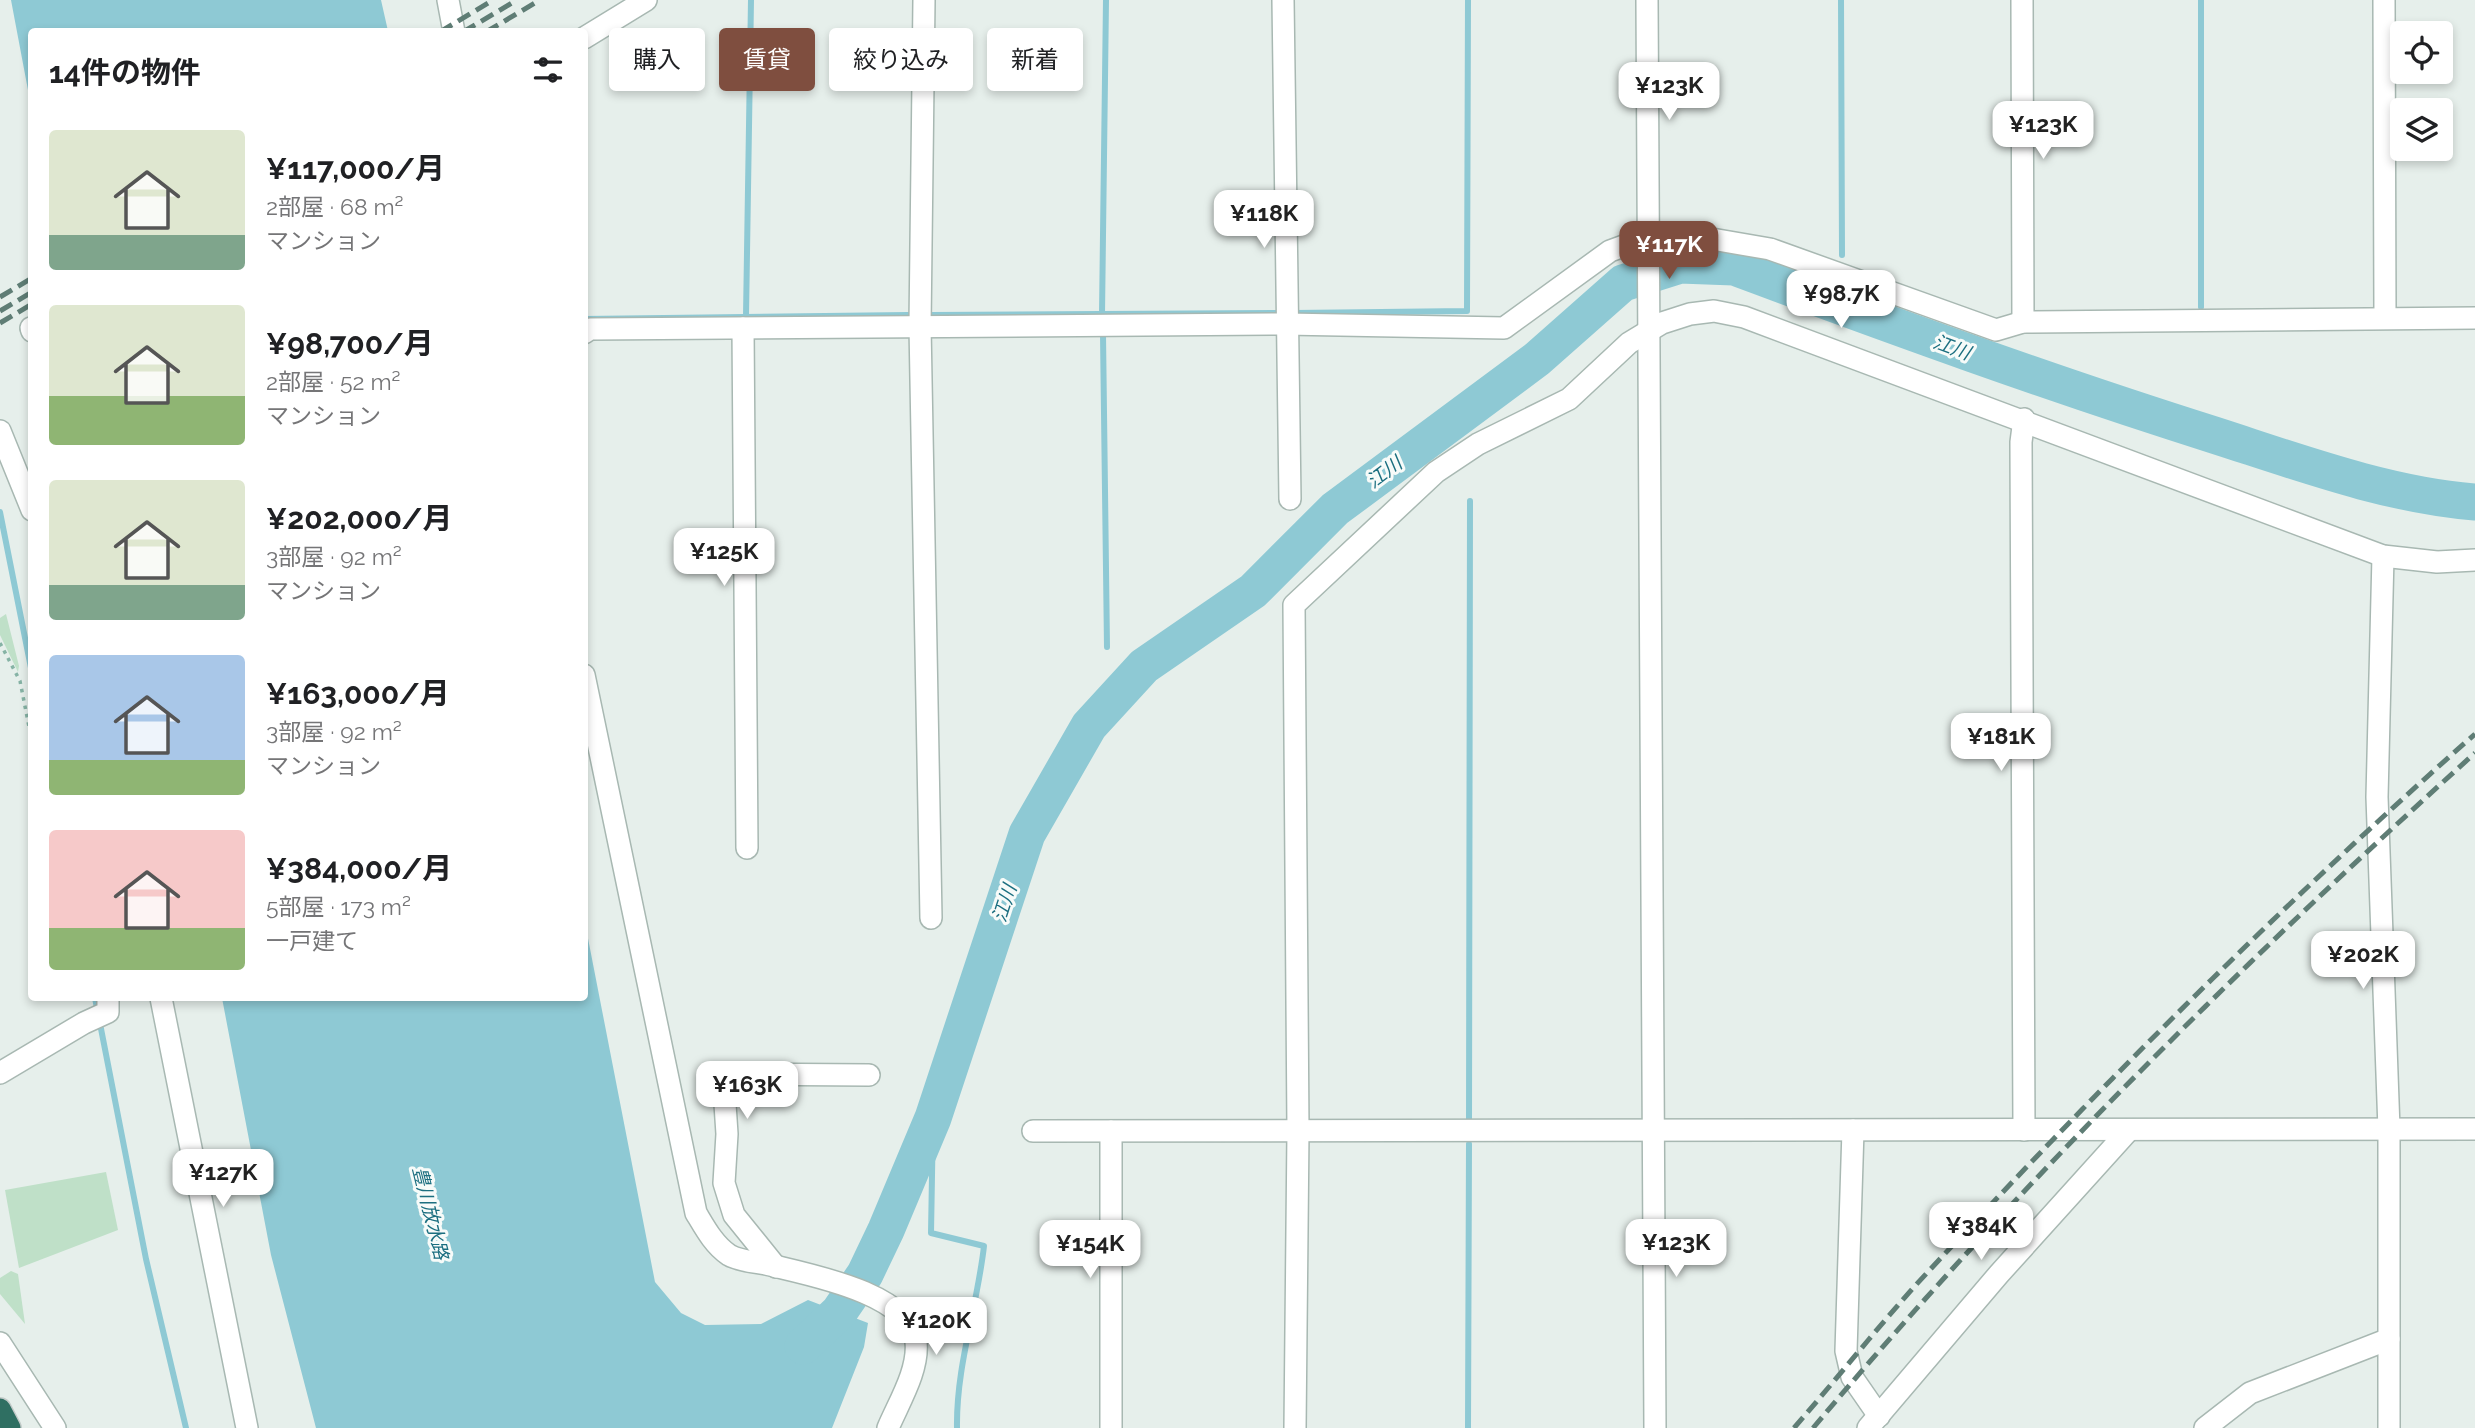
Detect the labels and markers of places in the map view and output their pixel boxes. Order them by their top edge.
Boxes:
pin: ¥123K [1620,62,1718,122]
pin: ¥123K [1994,102,2092,161]
pin: ¥118K [1215,190,1313,250]
pin: ¥117K [1620,222,1718,281]
pin: ¥98.7K [1784,270,1898,330]
pin: ¥125K [675,528,773,588]
pin: ¥181K [1952,714,2050,773]
pin: ¥202K [2314,932,2412,991]
pin: ¥163K [698,1062,796,1121]
pin: ¥127K [174,1150,272,1209]
pin: ¥384K [1932,1202,2030,1262]
pin: ¥154K [1041,1220,1139,1280]
pin: ¥123K [1627,1220,1725,1279]
pin: ¥120K [887,1298,985,1357]

